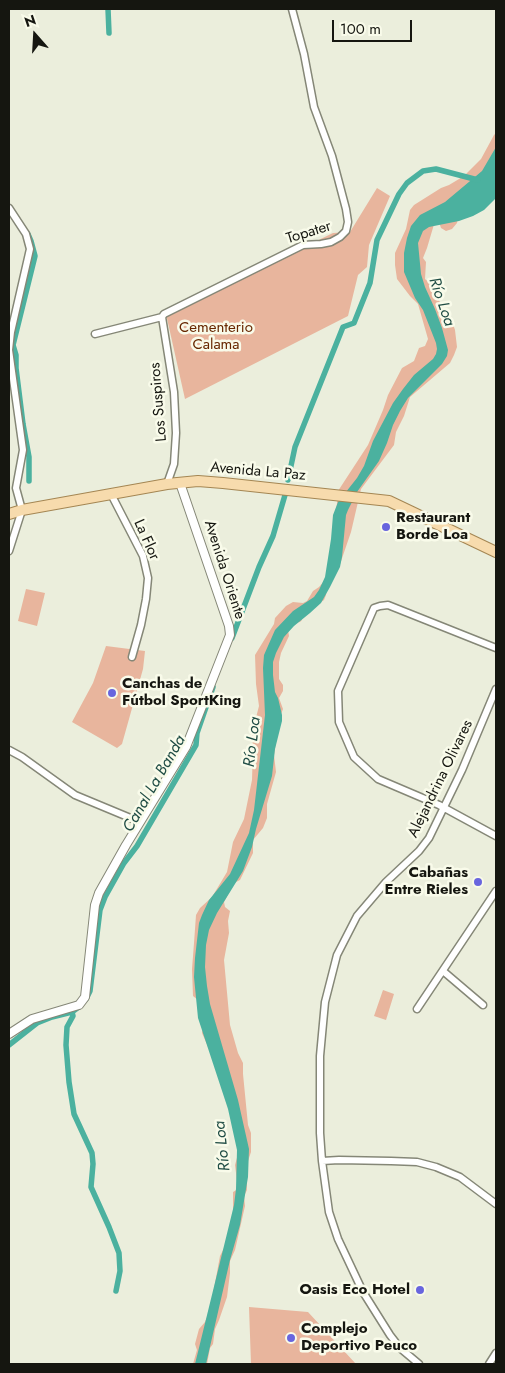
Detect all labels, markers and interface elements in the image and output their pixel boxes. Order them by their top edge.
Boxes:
north arrow [10,10,60,60]
text: N [22,10,39,32]
scale bar [335,10,415,42]
text: 100 m [340,18,381,40]
street label: Topater [284,218,334,248]
water label: Río Loa [424,275,458,329]
park label: Cementerio Calama [179,319,253,354]
street label: Los Suspiros [147,362,171,442]
street label: Avenida La Paz [210,459,306,485]
place label: Restaurant Borde Loa [396,509,470,544]
street label: La Flor [129,517,163,563]
street label: Avenida Oriente [200,518,248,622]
marker: Restaurant Borde Loa [380,521,392,533]
place label: Canchas de Fútbol SportKing [122,675,241,710]
marker: Canchas de Fútbol SportKing [106,687,118,699]
water label: Río Loa [240,716,266,768]
street label: Alejandrina Olivares [405,717,477,841]
water label: Canal La Banda [119,732,191,836]
place label: Cabañas Entre Rieles [385,864,468,899]
marker: Cabañas Entre Rieles [472,876,484,888]
water label: Río Loa [211,1120,235,1172]
place label: Oasis Eco Hotel [299,1281,410,1299]
marker: Oasis Eco Hotel [414,1284,426,1296]
place label: Complejo Deportivo Peuco [301,1320,417,1355]
marker: Complejo Deportivo Peuco [285,1332,297,1344]

